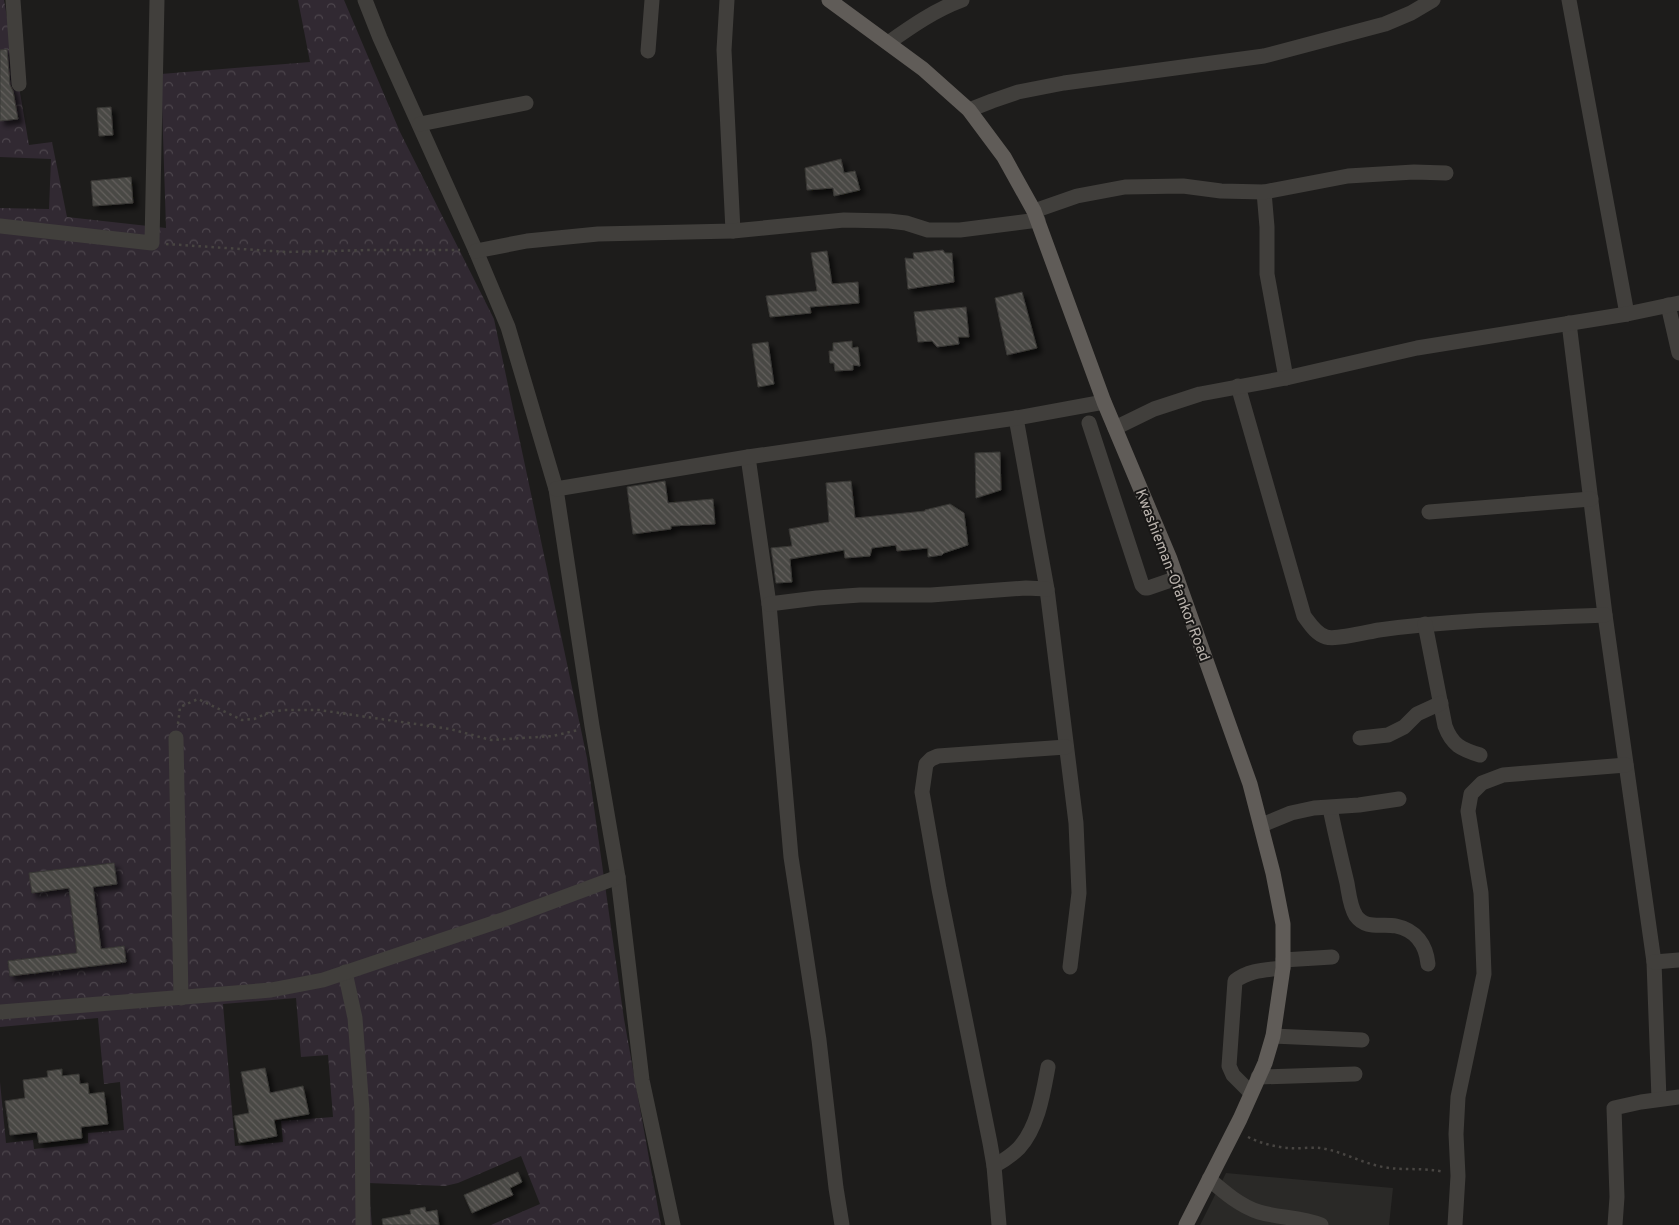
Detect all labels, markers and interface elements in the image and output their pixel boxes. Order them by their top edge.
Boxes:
street label: Kwashieman-Ofankor Road [1130,487,1213,664]

